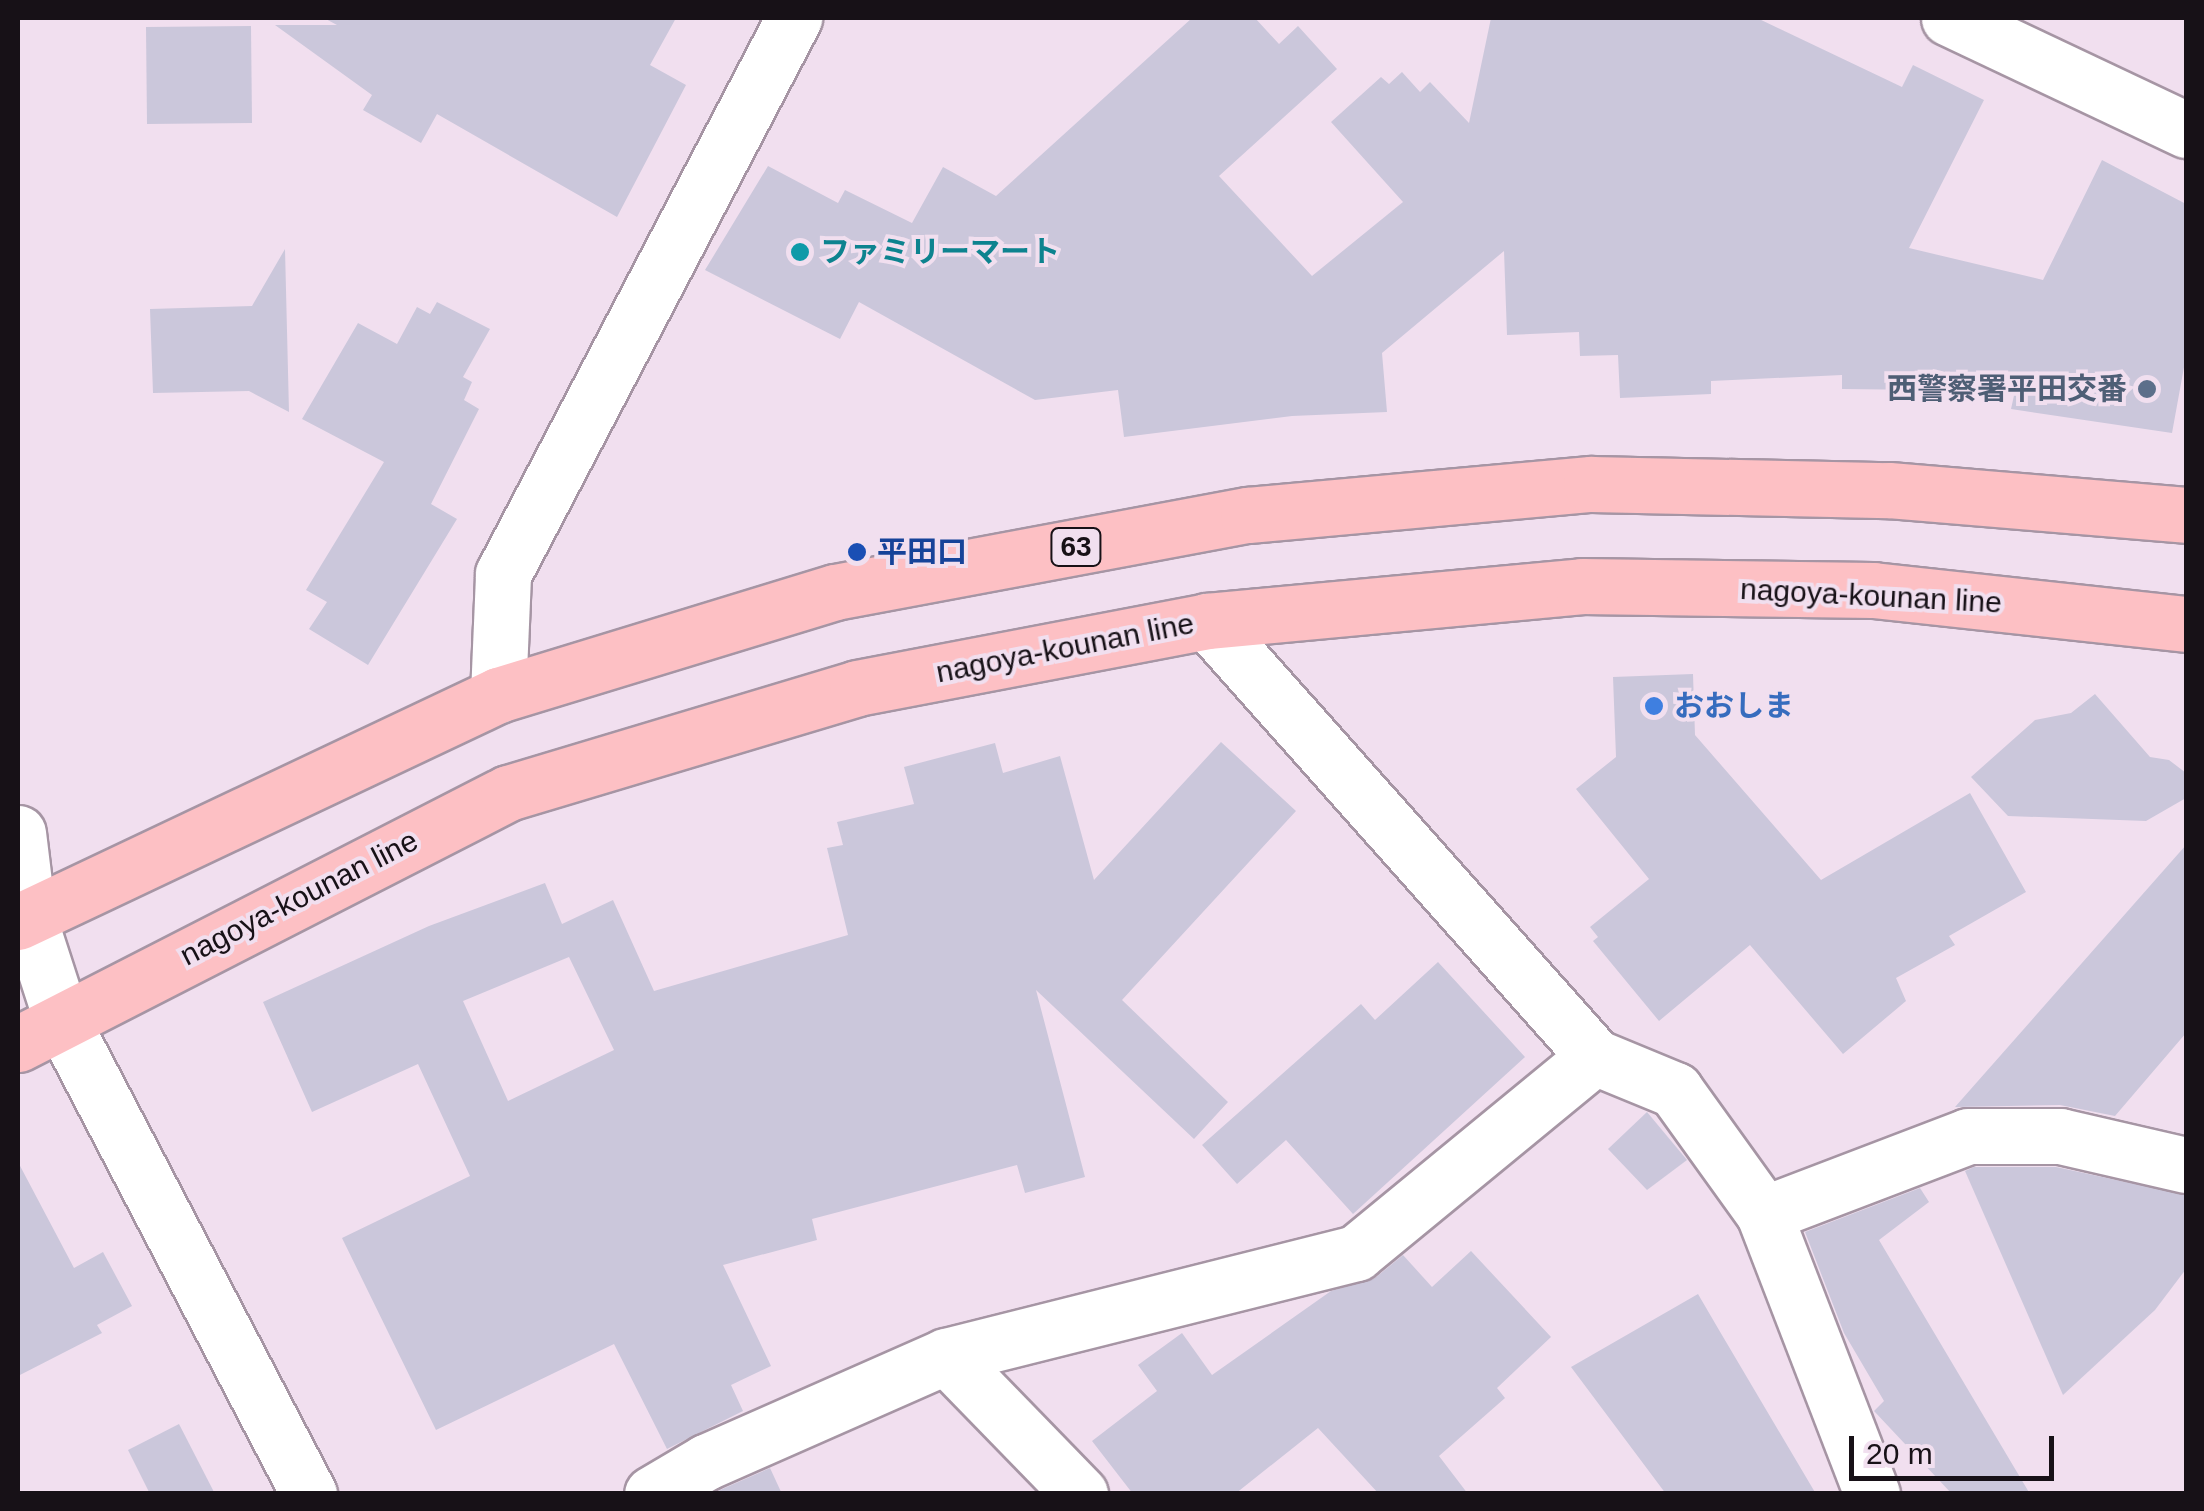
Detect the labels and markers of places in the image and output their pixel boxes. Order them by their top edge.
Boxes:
place label: ファミリーマート [820,234,1060,270]
marker: ファミリーマート [789,241,811,263]
place label: 西警察署平田交番 [1887,371,2127,407]
marker: 西警察署平田交番 [2136,378,2158,400]
place label: 平田口 [877,534,967,570]
marker: 平田口 [846,541,868,563]
place label: おおしま [1674,688,1794,724]
marker: おおしま [1643,695,1665,717]

